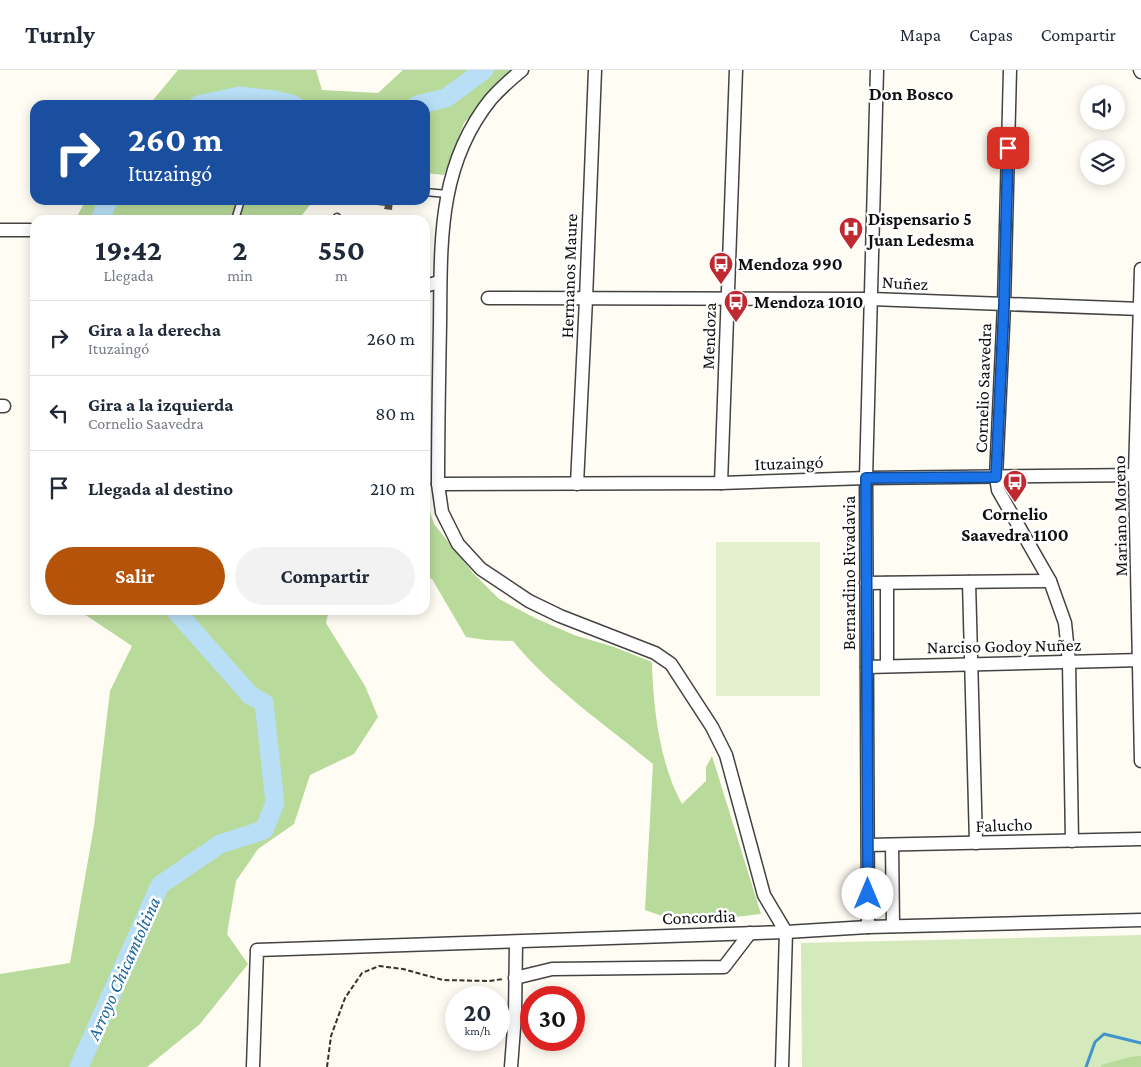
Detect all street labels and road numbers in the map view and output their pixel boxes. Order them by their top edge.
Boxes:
street label: Hermanos Maure [557,213,581,339]
street label: Nuñez [881,272,929,294]
street label: Mendoza [698,302,720,370]
street label: Cornelio Saavedra [971,323,995,453]
street label: Ituzaingó [754,452,824,474]
street label: Mariano Moreno [1109,455,1131,577]
street label: Bernardino Rivadavia [839,496,859,650]
street label: Narciso Godoy Nuñez [927,635,1082,657]
street label: Falucho [975,814,1033,836]
street label: Concordia [662,906,736,928]

